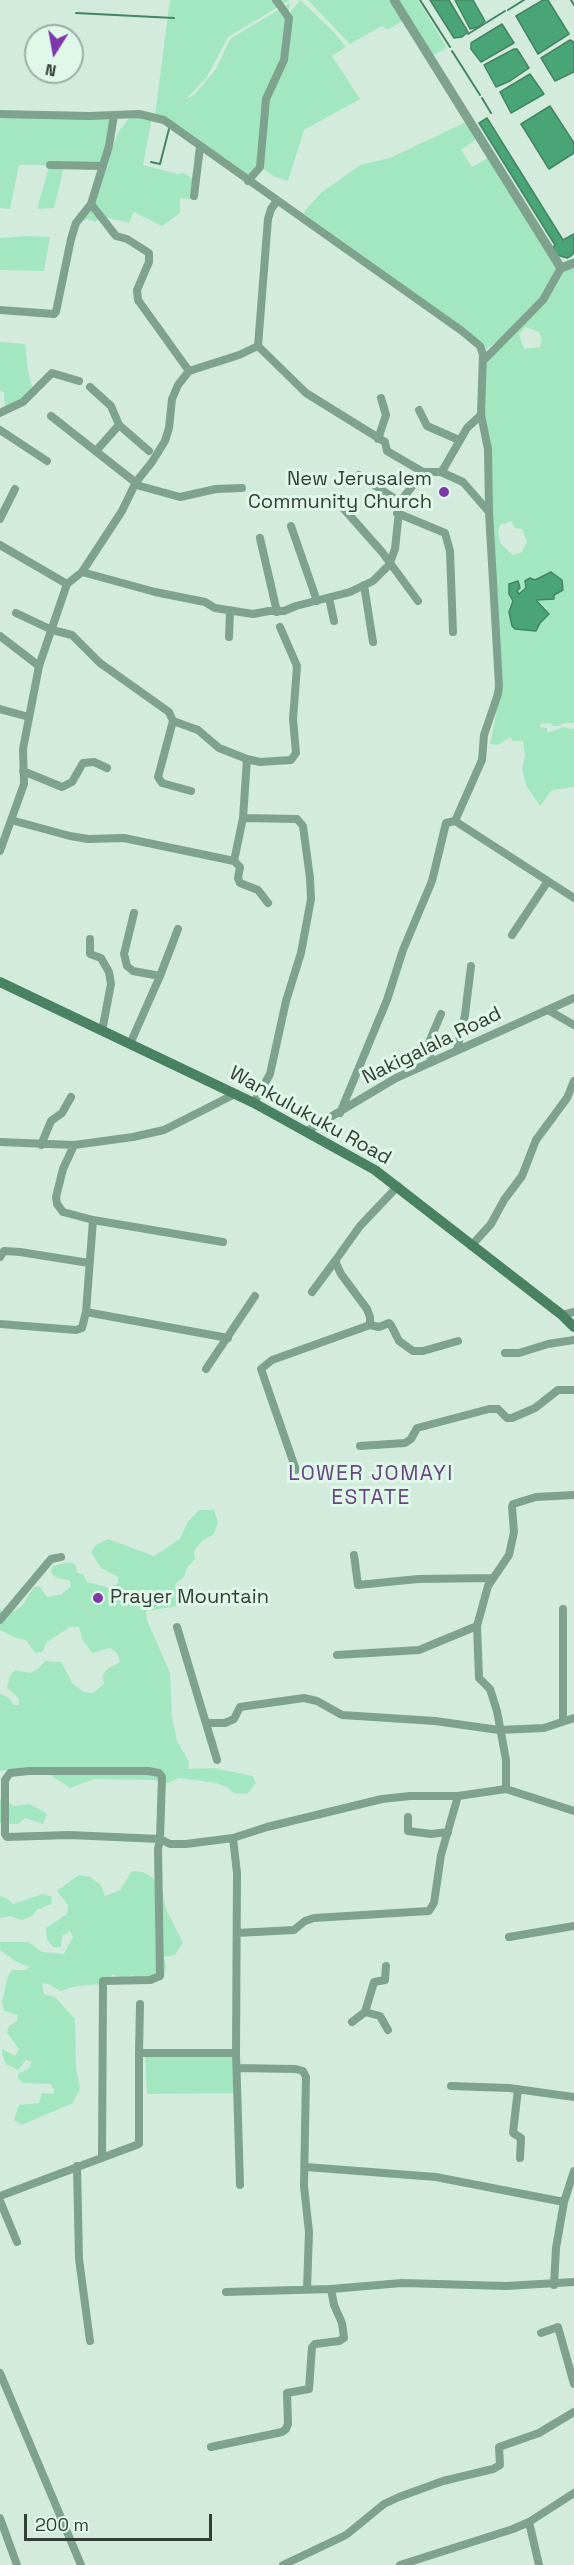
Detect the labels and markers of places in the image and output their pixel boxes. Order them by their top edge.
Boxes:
place label: New Jerusalem Community Church [248,468,432,515]
marker: New Jerusalem Community Church [437,485,451,499]
place label: Prayer Mountain [110,1586,269,1610]
marker: Prayer Mountain [91,1591,105,1605]

